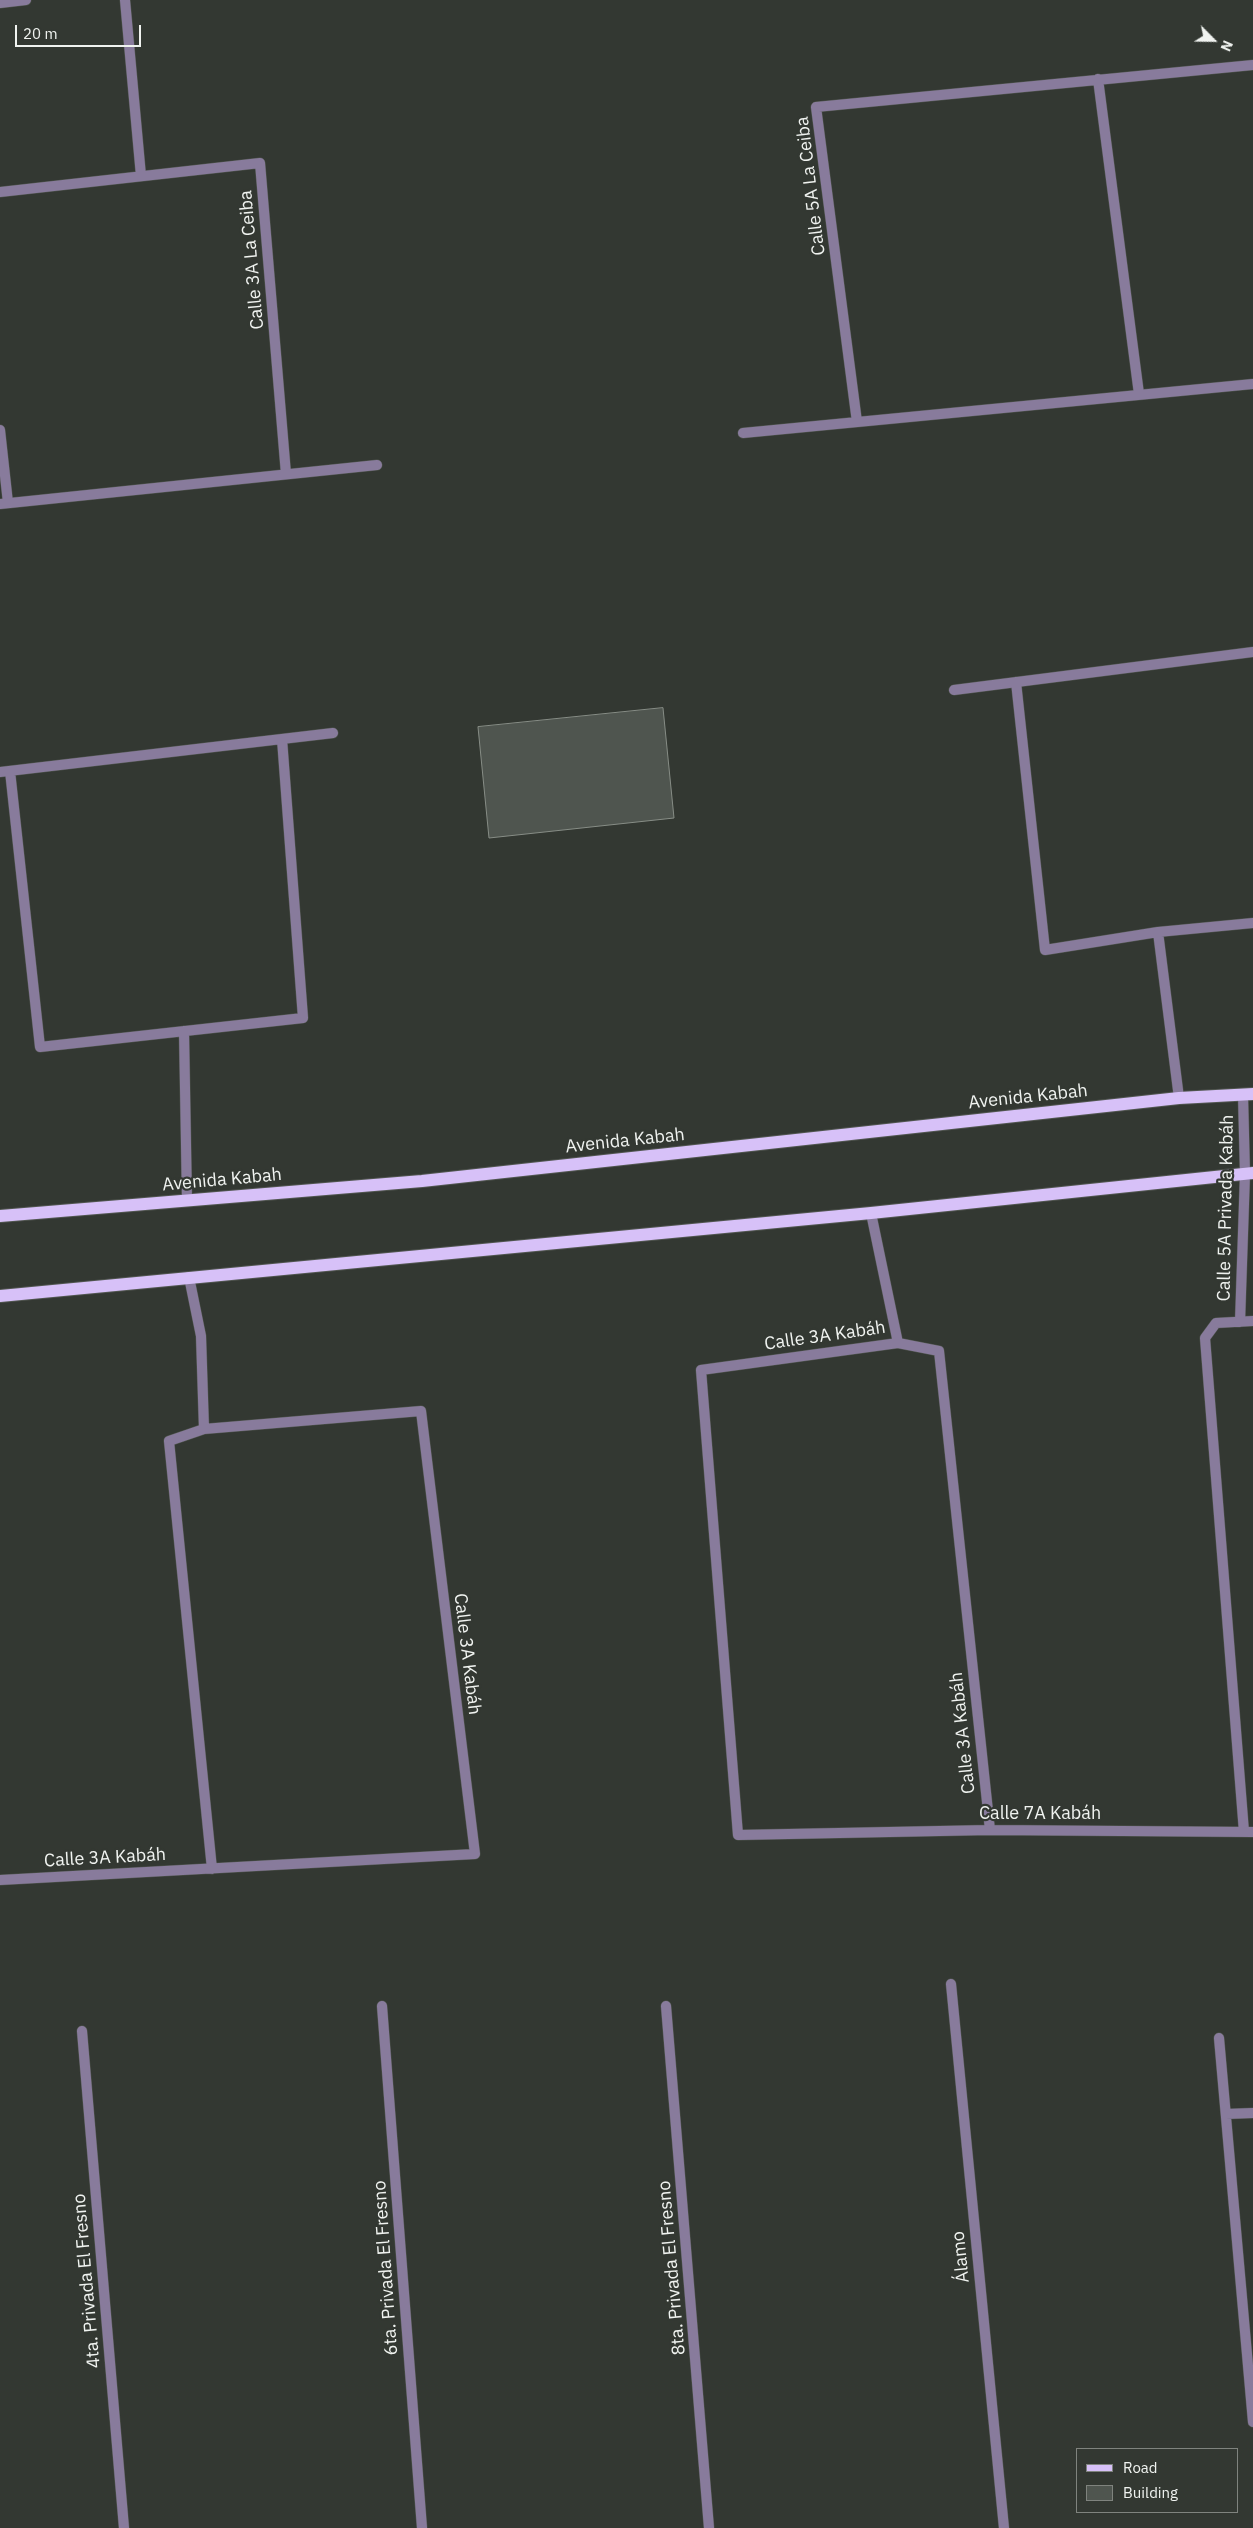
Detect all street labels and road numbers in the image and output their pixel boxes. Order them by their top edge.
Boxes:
street label: Calle 5A La Ceiba [792,115,830,257]
street label: Calle 3A La Ceiba [235,189,269,331]
street label: Avenida Kabah [967,1080,1089,1114]
street label: Calle 5A Privada Kabáh [1214,1114,1238,1302]
street label: Avenida Kabah [564,1124,686,1158]
street label: Avenida Kabah [161,1164,283,1196]
street label: Calle 3A Kabáh [763,1317,887,1355]
street label: Calle 3A Kabáh [449,1592,485,1716]
street label: Calle 3A Kabáh [946,1671,980,1795]
street label: Calle 7A Kabáh [979,1803,1101,1825]
street label: Calle 3A Kabáh [43,1844,167,1872]
street label: 6ta. Privada El Fresno [369,2180,403,2356]
street label: 8ta. Privada El Fresno [654,2180,690,2356]
street label: 4ta. Privada El Fresno [69,2193,105,2369]
street label: Álamo [948,2230,974,2284]

